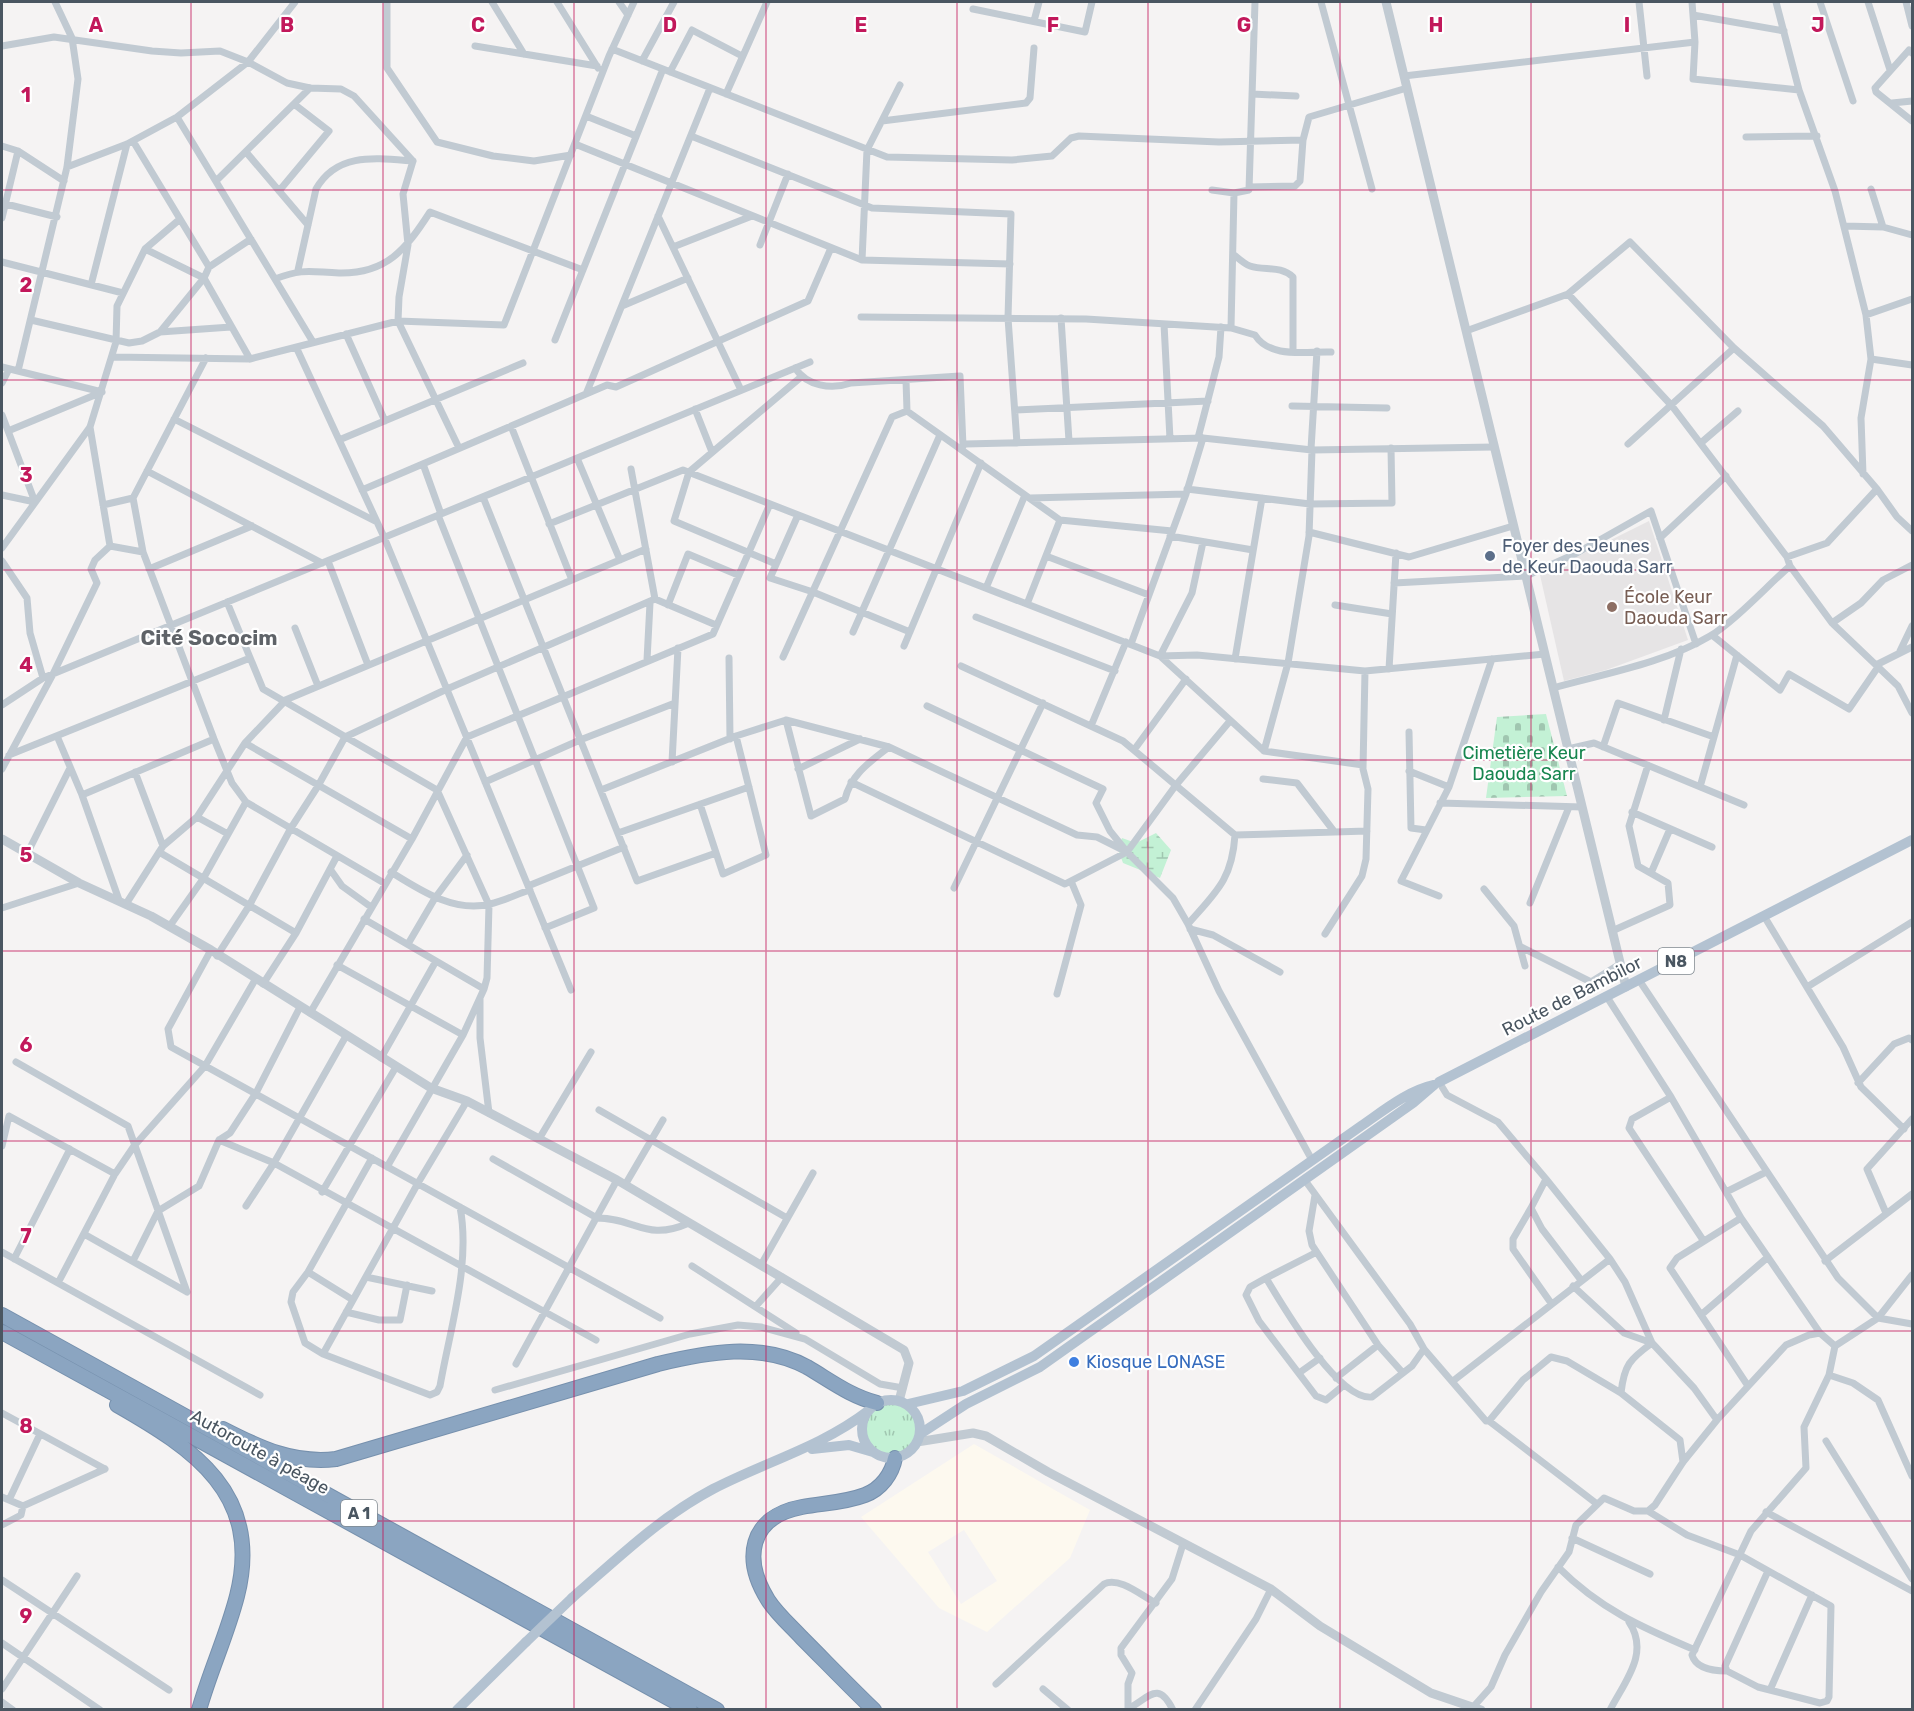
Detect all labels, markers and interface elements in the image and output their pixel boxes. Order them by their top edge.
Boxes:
text: A [89,13,104,37]
text: B [280,13,294,37]
text: C [471,13,485,37]
text: D [663,13,677,37]
text: E [855,13,867,37]
text: F [1047,13,1059,37]
text: G [1237,13,1251,37]
text: H [1429,13,1443,37]
text: I [1624,13,1630,37]
text: J [1811,13,1825,37]
text: 1 [21,83,31,107]
text: 2 [20,273,33,297]
text: 3 [19,463,33,487]
place label: Foyer des Jeunes de Keur Daouda Sarr [1502,535,1673,578]
marker: Foyer des Jeunes de Keur Daouda Sarr [1483,549,1497,563]
place label: École Keur Daouda Sarr [1624,586,1728,629]
marker: École Keur Daouda Sarr [1605,600,1619,614]
district label: Cité Sococim [140,625,278,650]
text: 4 [19,653,33,677]
park label: Cimetière Keur Daouda Sarr [1462,742,1586,785]
text: 5 [20,843,33,867]
road number: N8 [1658,948,1694,974]
street label: Route de Bambilor [1498,951,1646,1041]
text: 6 [19,1033,33,1057]
text: 7 [20,1224,32,1248]
place label: Kiosque LONASE [1086,1351,1225,1373]
marker: Kiosque LONASE [1067,1355,1081,1369]
street label: Autoroute à péage [187,1405,333,1499]
text: 8 [19,1414,33,1438]
road number: A 1 [341,1500,377,1526]
text: 9 [20,1604,33,1628]

